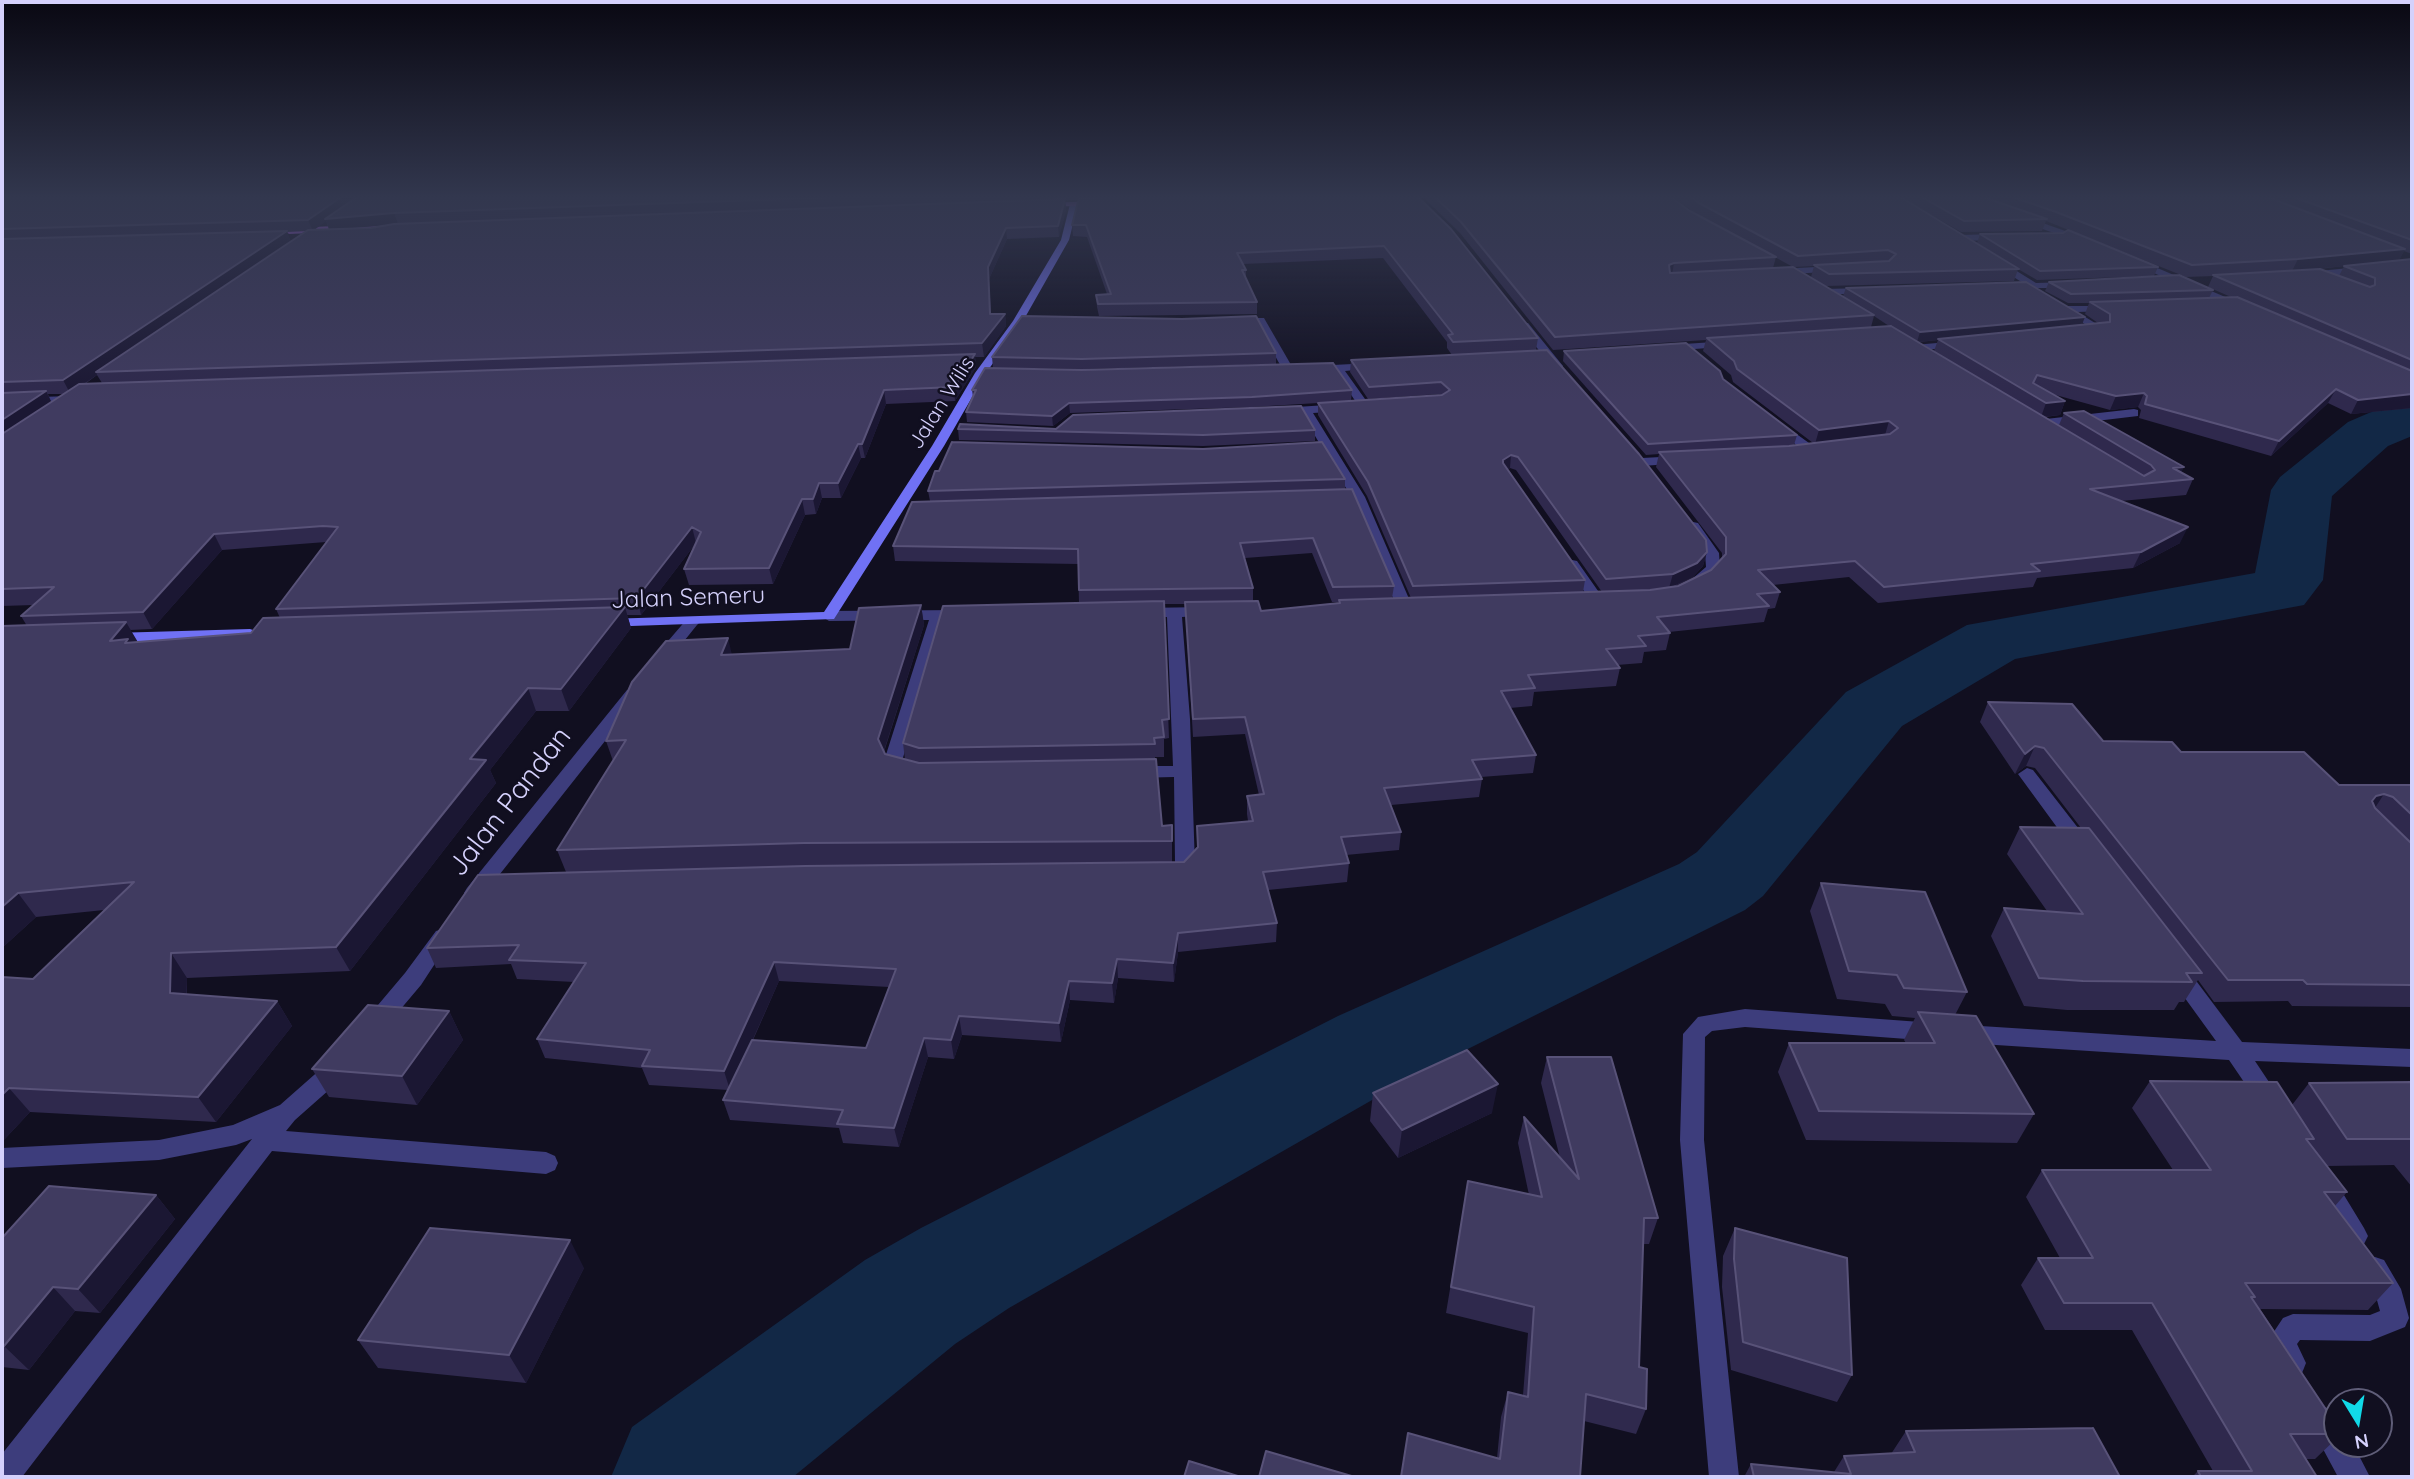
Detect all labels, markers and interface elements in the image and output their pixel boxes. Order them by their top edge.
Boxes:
street label: Jalan Wilis [904,352,980,454]
street label: Jalan Semeru [610,581,766,615]
street label: Jalan Pandan [441,721,579,883]
north arrow [2323,1388,2393,1458]
text: N [2352,1429,2371,1455]

